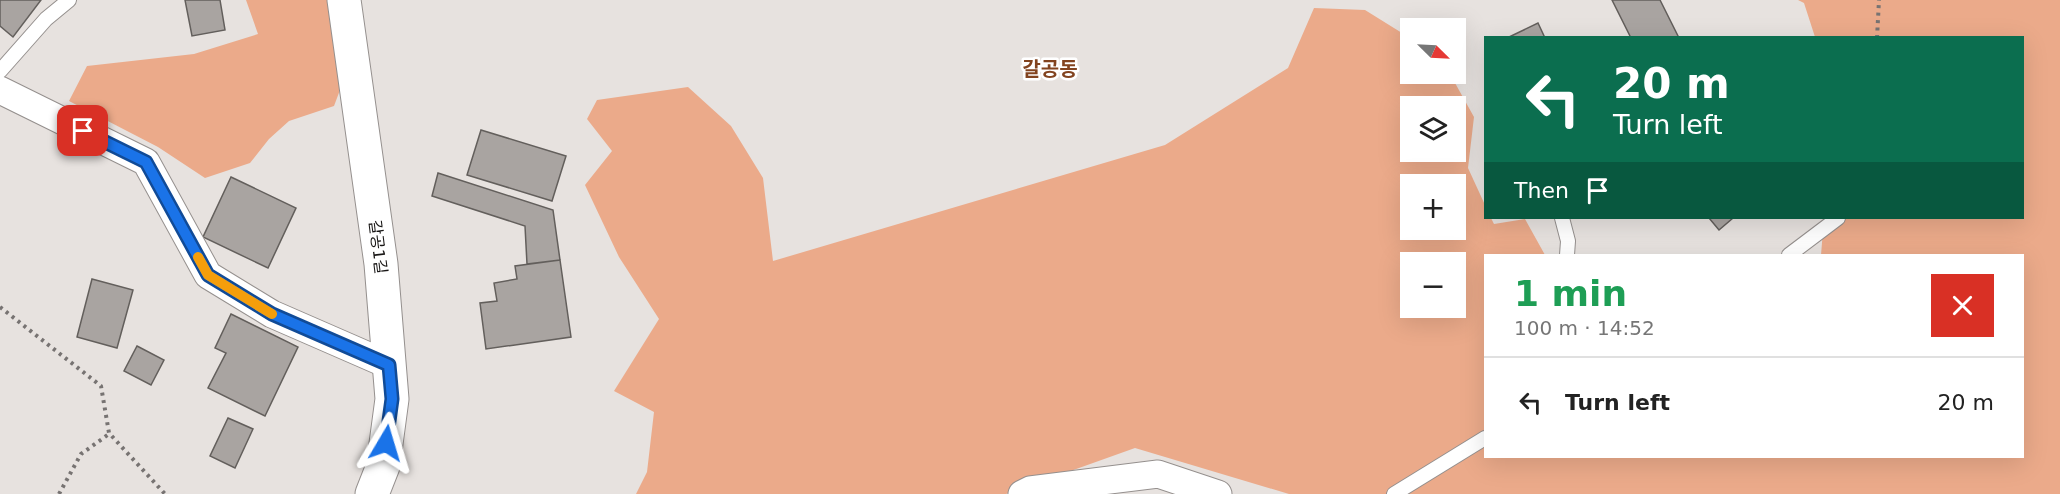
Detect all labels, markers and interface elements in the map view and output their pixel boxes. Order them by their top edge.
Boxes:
north arrow [1400,18,1466,84]
map controls [1400,18,1466,318]
district label: 갈공동 [1022,57,1078,81]
text: 20 m [1613,59,1730,108]
icon: left [1514,60,1592,138]
button: layers [1400,96,1466,162]
pin [57,105,108,156]
text: Turn left [1613,109,1723,140]
icon: arrive [66,114,99,147]
button: + [1400,174,1466,240]
icon: arrive [1581,174,1614,207]
text: Then [1514,178,1569,203]
street label: 갈공1길 [365,219,391,275]
button: − [1400,252,1466,318]
text: 1 min [1514,273,1627,314]
button: close [1931,274,1994,337]
text: 100 m · 14:52 [1514,316,1655,340]
icon: left [1514,386,1547,419]
text: Turn left [1565,390,1670,415]
text: 20 m [1938,390,1994,415]
position arrow [354,411,418,475]

